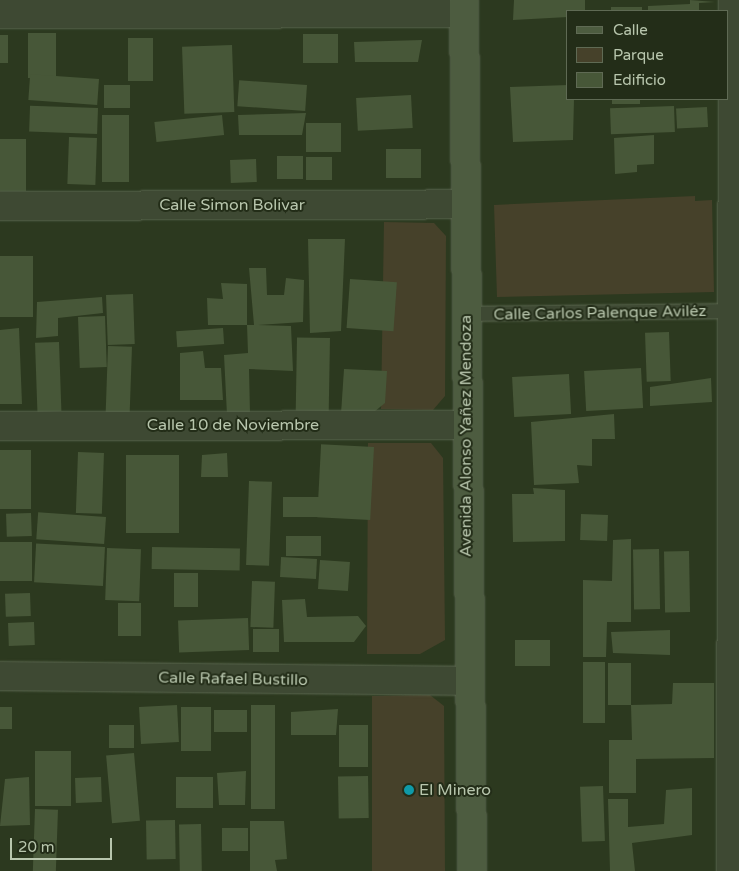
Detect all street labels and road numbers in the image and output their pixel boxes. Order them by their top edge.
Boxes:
street label: Calle Simon Bolivar [159,195,305,215]
street label: Calle Carlos Palenque Aviléz [493,302,707,324]
street label: Avenida Alonso Yañez Mendoza [456,315,476,557]
street label: Calle 10 de Noviembre [147,415,319,435]
street label: Calle Rafael Bustillo [158,668,308,690]

